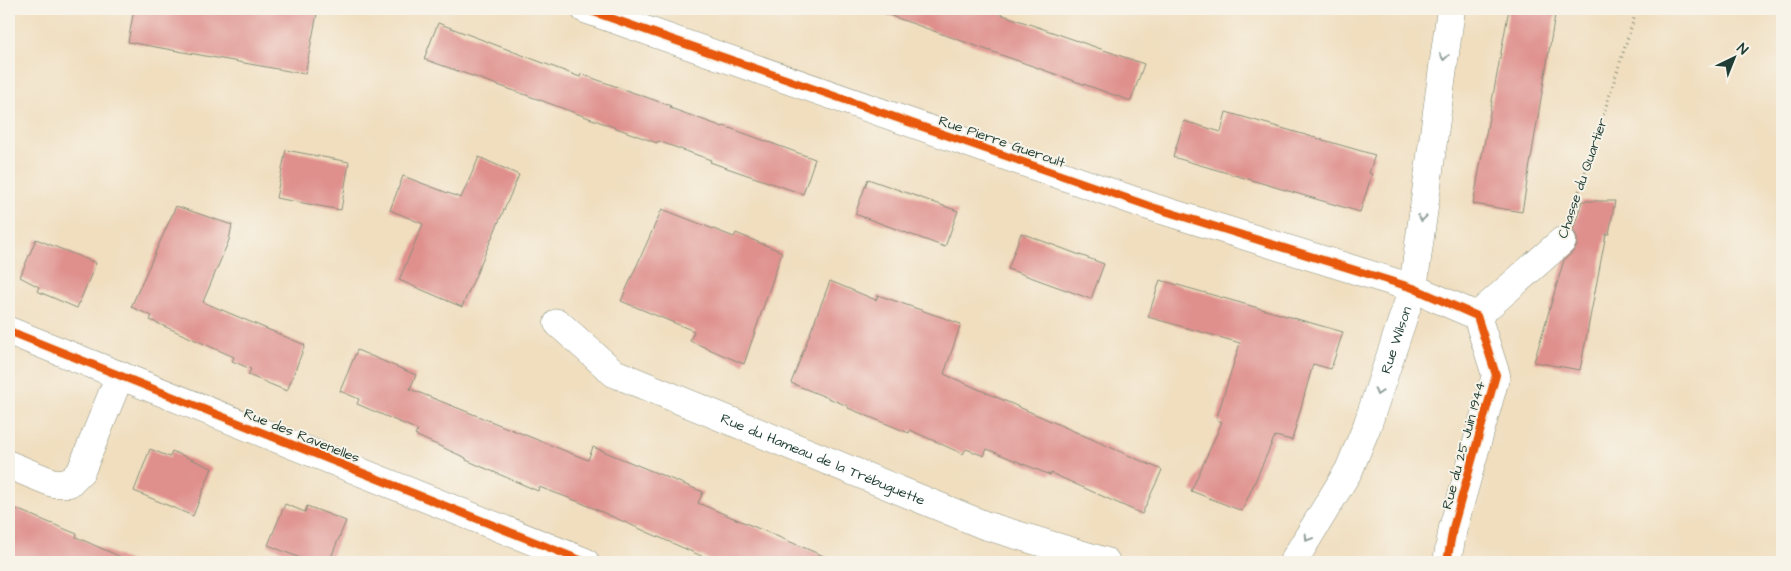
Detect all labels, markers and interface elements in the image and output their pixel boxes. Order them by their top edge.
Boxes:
north arrow [1708,32,1758,82]
text: N [1732,39,1752,60]
one-way arrow [1439,53,1450,61]
street label: Rue Pierre Gueroult [936,111,1068,173]
street label: Chasse du Quartier [1553,115,1613,241]
one-way arrow [1417,214,1428,222]
street label: Rue Wilson [1376,304,1417,376]
street label: Rue du 25 Juin 1944 [1437,379,1491,511]
one-way arrow [1374,387,1384,396]
street label: Rue des Ravenelles [241,404,362,468]
street label: Rue du Hameau de la Trébuguette [717,409,928,511]
one-way arrow [1304,532,1314,541]

